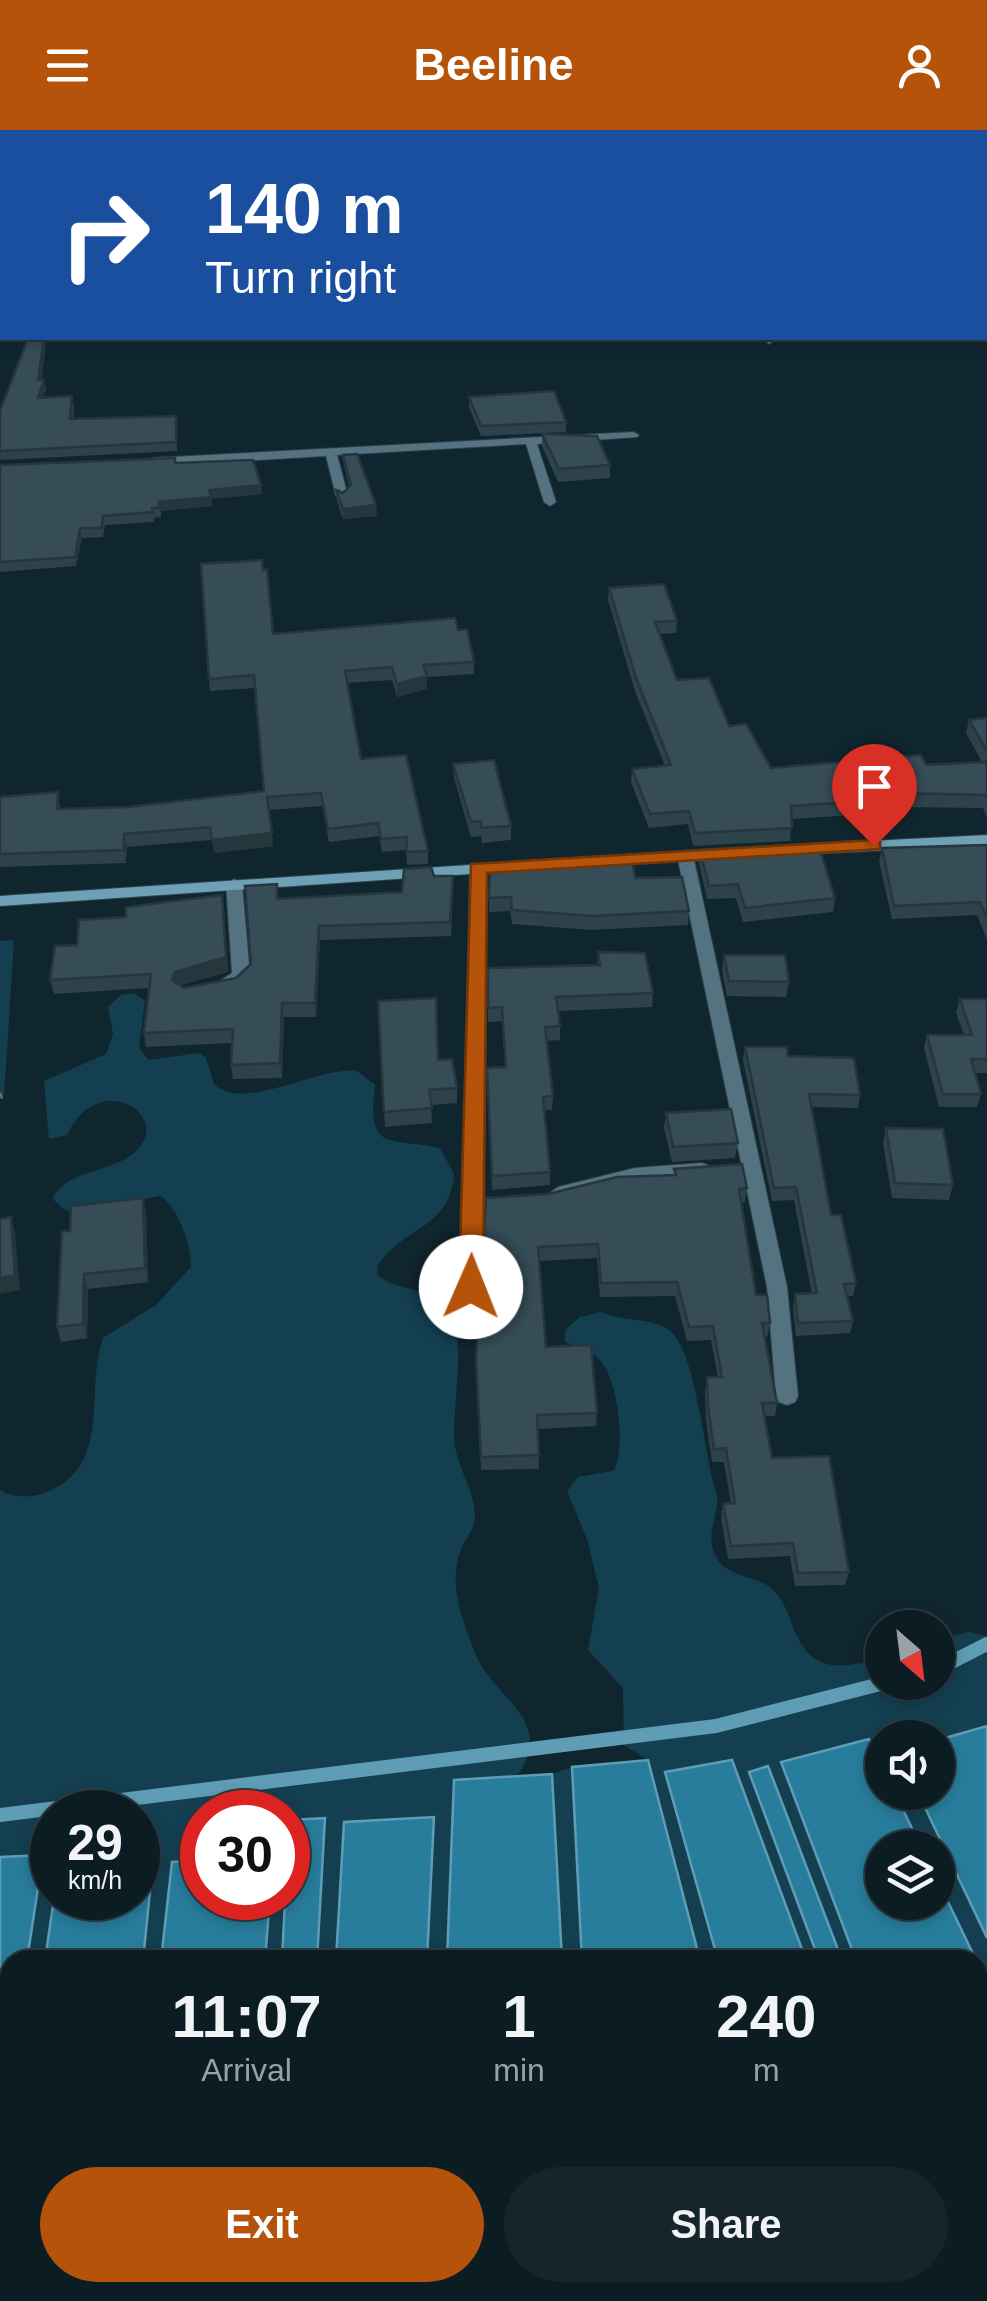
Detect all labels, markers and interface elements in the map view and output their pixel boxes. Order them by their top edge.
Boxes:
icon: menu [40,38,95,93]
icon: person [892,38,947,93]
text: Beeline [413,39,574,90]
icon: right [40,170,170,300]
text: 140 m [205,170,403,248]
text: Turn right [205,252,396,303]
pin [832,744,917,847]
icon: arrive [847,759,902,814]
position arrow [419,1235,523,1339]
north arrow [865,1610,955,1700]
map controls [865,1610,955,1920]
button: sound [865,1720,955,1810]
speed limit sign: 30 [180,1790,310,1920]
text: 29 [67,1815,123,1871]
button: layers [865,1830,955,1920]
text: km/h [68,1866,122,1894]
text: 11:07 [172,1983,322,2050]
text: 1 [502,1983,536,2050]
text: 240 [716,1983,816,2050]
text: Arrival [201,2052,292,2088]
text: min [493,2052,545,2088]
text: m [753,2052,780,2088]
button: Exit [40,2167,484,2282]
button: Share [504,2167,948,2282]

